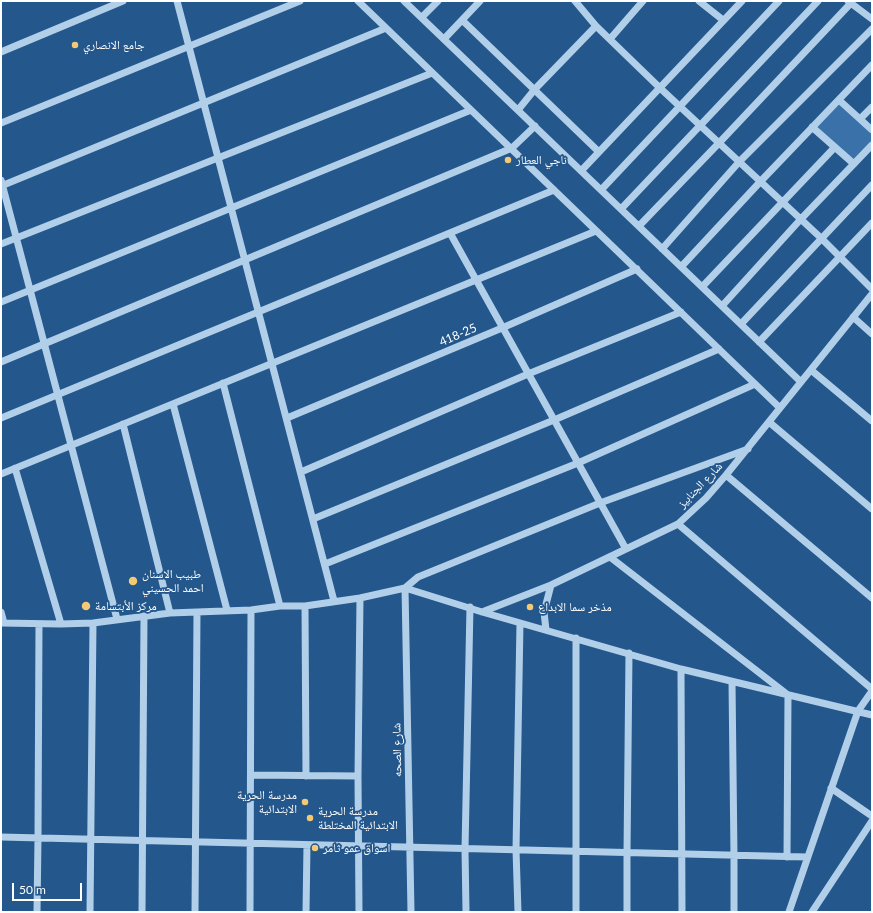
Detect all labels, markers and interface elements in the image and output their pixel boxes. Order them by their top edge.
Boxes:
place label: جامع الانصاري [83,38,145,52]
marker: جامع الانصاري [70,40,80,50]
place label: ناجي العطار [516,153,567,167]
marker: ناجي العطار [503,155,513,165]
street label: 418-25 [437,321,479,349]
street label: شارع الجنابيز [675,459,725,511]
place label: طبيب الاسنان احمد الحسيني [142,567,204,595]
marker: طبيب الاسنان احمد الحسيني [127,575,139,587]
place label: مركز الأبتسامة [95,599,157,613]
marker: مركز الأبتسامة [80,600,92,612]
place label: مذخر سما الابداع [538,600,612,614]
marker: مذخر سما الابداع [525,602,535,612]
street label: شارع الصحه [389,723,405,777]
place label: مدرسة الحرية الابتدائية [237,788,297,816]
marker: مدرسة الحرية الابتدائية [300,797,310,807]
place label: مدرسة الحرية الابتدائية المختلطة [318,804,398,832]
marker: مدرسة الحرية الابتدائية المختلطة [305,813,315,823]
place label: اسواق عمو ثامر [323,841,390,855]
marker: اسواق عمو ثامر [310,843,320,853]
scale bar [14,875,84,901]
text: 50 m [19,882,46,897]

